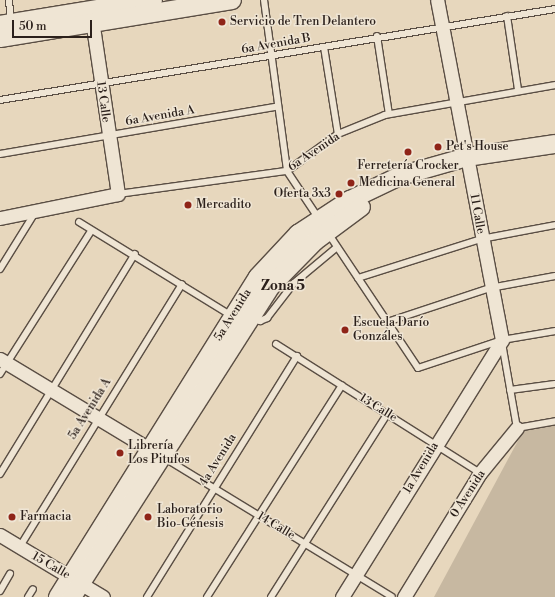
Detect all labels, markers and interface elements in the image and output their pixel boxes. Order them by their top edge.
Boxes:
scale bar [14,12,94,38]
place label: Servicio de Tren Delantero [230,15,376,29]
marker: Servicio de Tren Delantero [217,17,227,27]
text: 50 m [19,19,47,34]
street label: 6a Avenida B [240,31,312,57]
street label: 13 Calle [93,80,113,124]
street label: 6a Avenida A [124,103,196,129]
street label: 6a Avenida [285,129,343,175]
place label: Pet's House [446,140,509,154]
marker: Pet's House [433,142,443,152]
marker: Ferretería Crocker [403,147,413,157]
place label: Ferretería Crocker [357,159,459,173]
place label: Medicina General [359,176,455,190]
marker: Medicina General [346,178,356,188]
place label: Oferta 3x3 [274,187,331,201]
marker: Oferta 3x3 [334,189,344,199]
street label: 11 Calle [466,193,488,235]
place label: Mercadito [196,198,251,212]
marker: Mercadito [183,200,193,210]
district label: Zona 5 [261,278,305,294]
street label: 5a Avenida [211,286,255,344]
place label: Escuela Darío Gonzáles [353,316,429,344]
marker: Escuela Darío Gonzáles [340,325,350,335]
street label: 5a Avenida A [66,376,114,442]
street label: 13 Calle [356,391,400,425]
street label: 4a Avenida [196,431,240,489]
place label: Librería Los Pitufos [128,439,190,467]
street label: 1a Avenida [400,440,442,496]
marker: Librería Los Pitufos [115,448,125,458]
street label: 0 Avenida [447,467,489,521]
place label: Laboratorio Bio-Génesis [157,503,224,531]
street label: 14 Calle [254,509,298,543]
place label: Farmacia [20,510,71,524]
marker: Laboratorio Bio-Génesis [142,511,154,523]
marker: Farmacia [7,512,17,522]
street label: 15 Calle [29,549,73,583]

